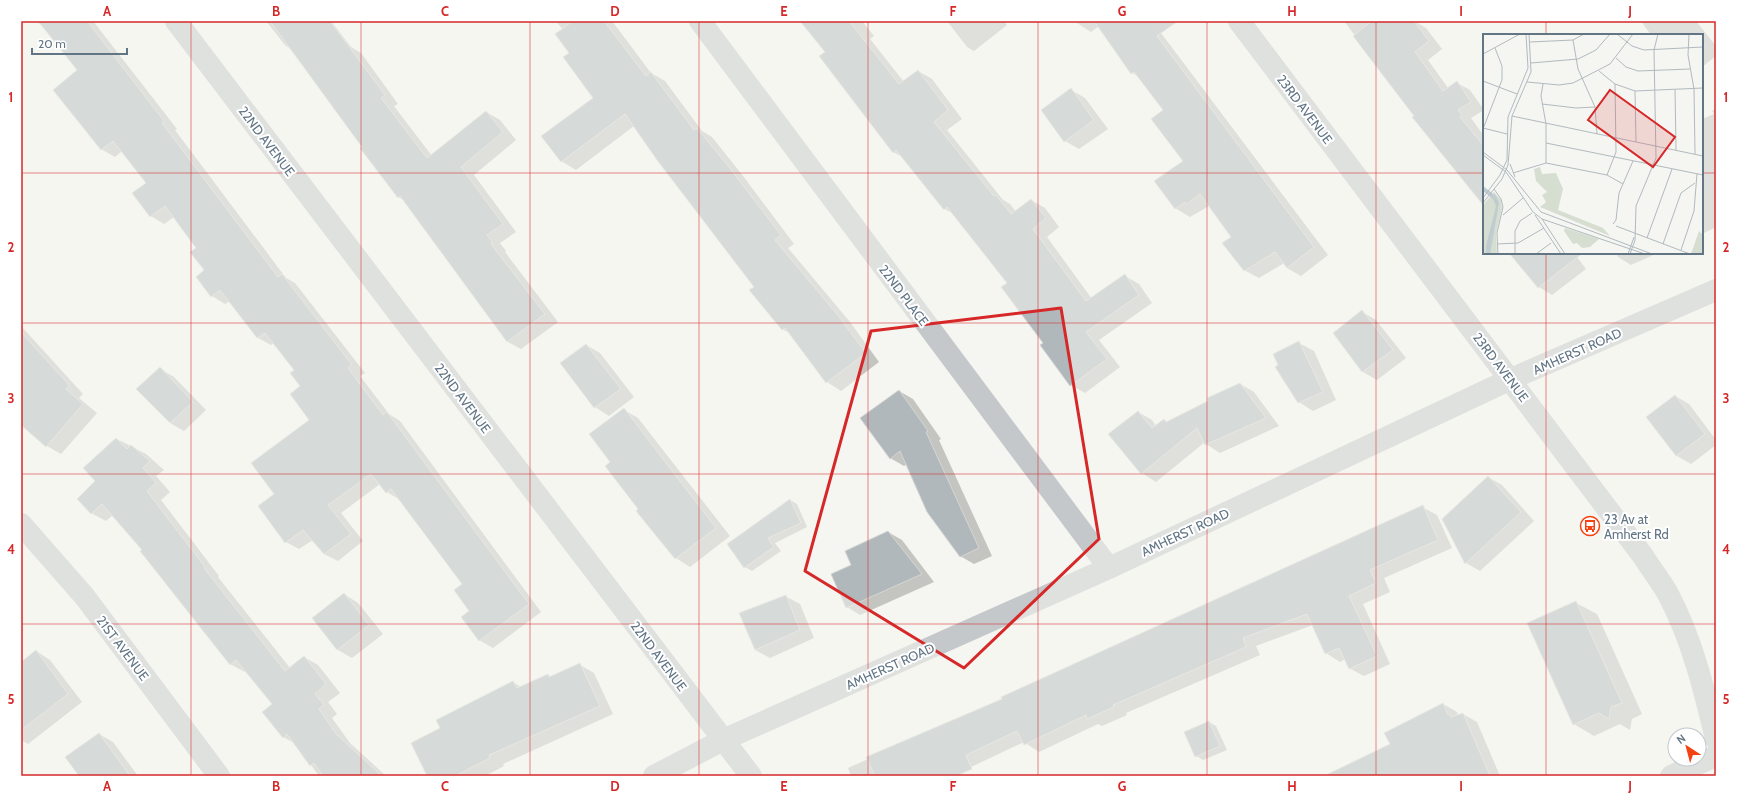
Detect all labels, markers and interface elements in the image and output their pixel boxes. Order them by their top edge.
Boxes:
text: A [103,3,112,19]
text: B [272,3,280,19]
text: C [441,3,449,19]
text: D [610,3,620,19]
text: E [780,3,788,19]
text: F [950,3,957,19]
text: G [1118,3,1127,19]
text: H [1287,3,1297,19]
text: I [1459,3,1463,19]
text: J [1627,3,1632,19]
scale bar [32,30,127,56]
inset map [1483,34,1703,254]
text: 20 m [38,36,66,51]
street label: 23RD AVENUE [1274,71,1336,147]
text: 1 [9,89,13,105]
text: 1 [1724,89,1728,105]
street label: 22ND AVENUE [236,103,298,179]
text: 2 [8,239,15,255]
text: 2 [1723,239,1730,255]
street label: 22ND PLACE [876,261,932,329]
street label: AMHERST ROAD [1530,324,1624,378]
street label: 23RD AVENUE [1470,329,1532,405]
street label: 22ND AVENUE [432,360,494,436]
text: 3 [7,390,15,406]
text: 3 [1722,390,1730,406]
street label: AMHERST ROAD [1138,505,1232,559]
place label: 23 Av at Amherst Rd [1604,511,1669,542]
bus stop icon: 23 Av at Amherst Rd [1579,515,1601,537]
text: 4 [7,541,15,557]
text: 4 [1722,541,1730,557]
street label: 21ST AVENUE [94,613,152,683]
street label: 22ND AVENUE [628,618,690,694]
street label: AMHERST ROAD [843,639,937,693]
text: 5 [8,691,15,707]
text: 5 [1723,691,1730,707]
north arrow [1667,727,1707,767]
text: N [1674,731,1688,747]
text: A [103,778,112,794]
text: B [272,778,280,794]
text: C [441,778,449,794]
text: D [610,778,620,794]
text: E [780,778,788,794]
text: F [950,778,957,794]
text: G [1118,778,1127,794]
text: H [1287,778,1297,794]
text: I [1459,778,1463,794]
text: J [1627,778,1632,794]

